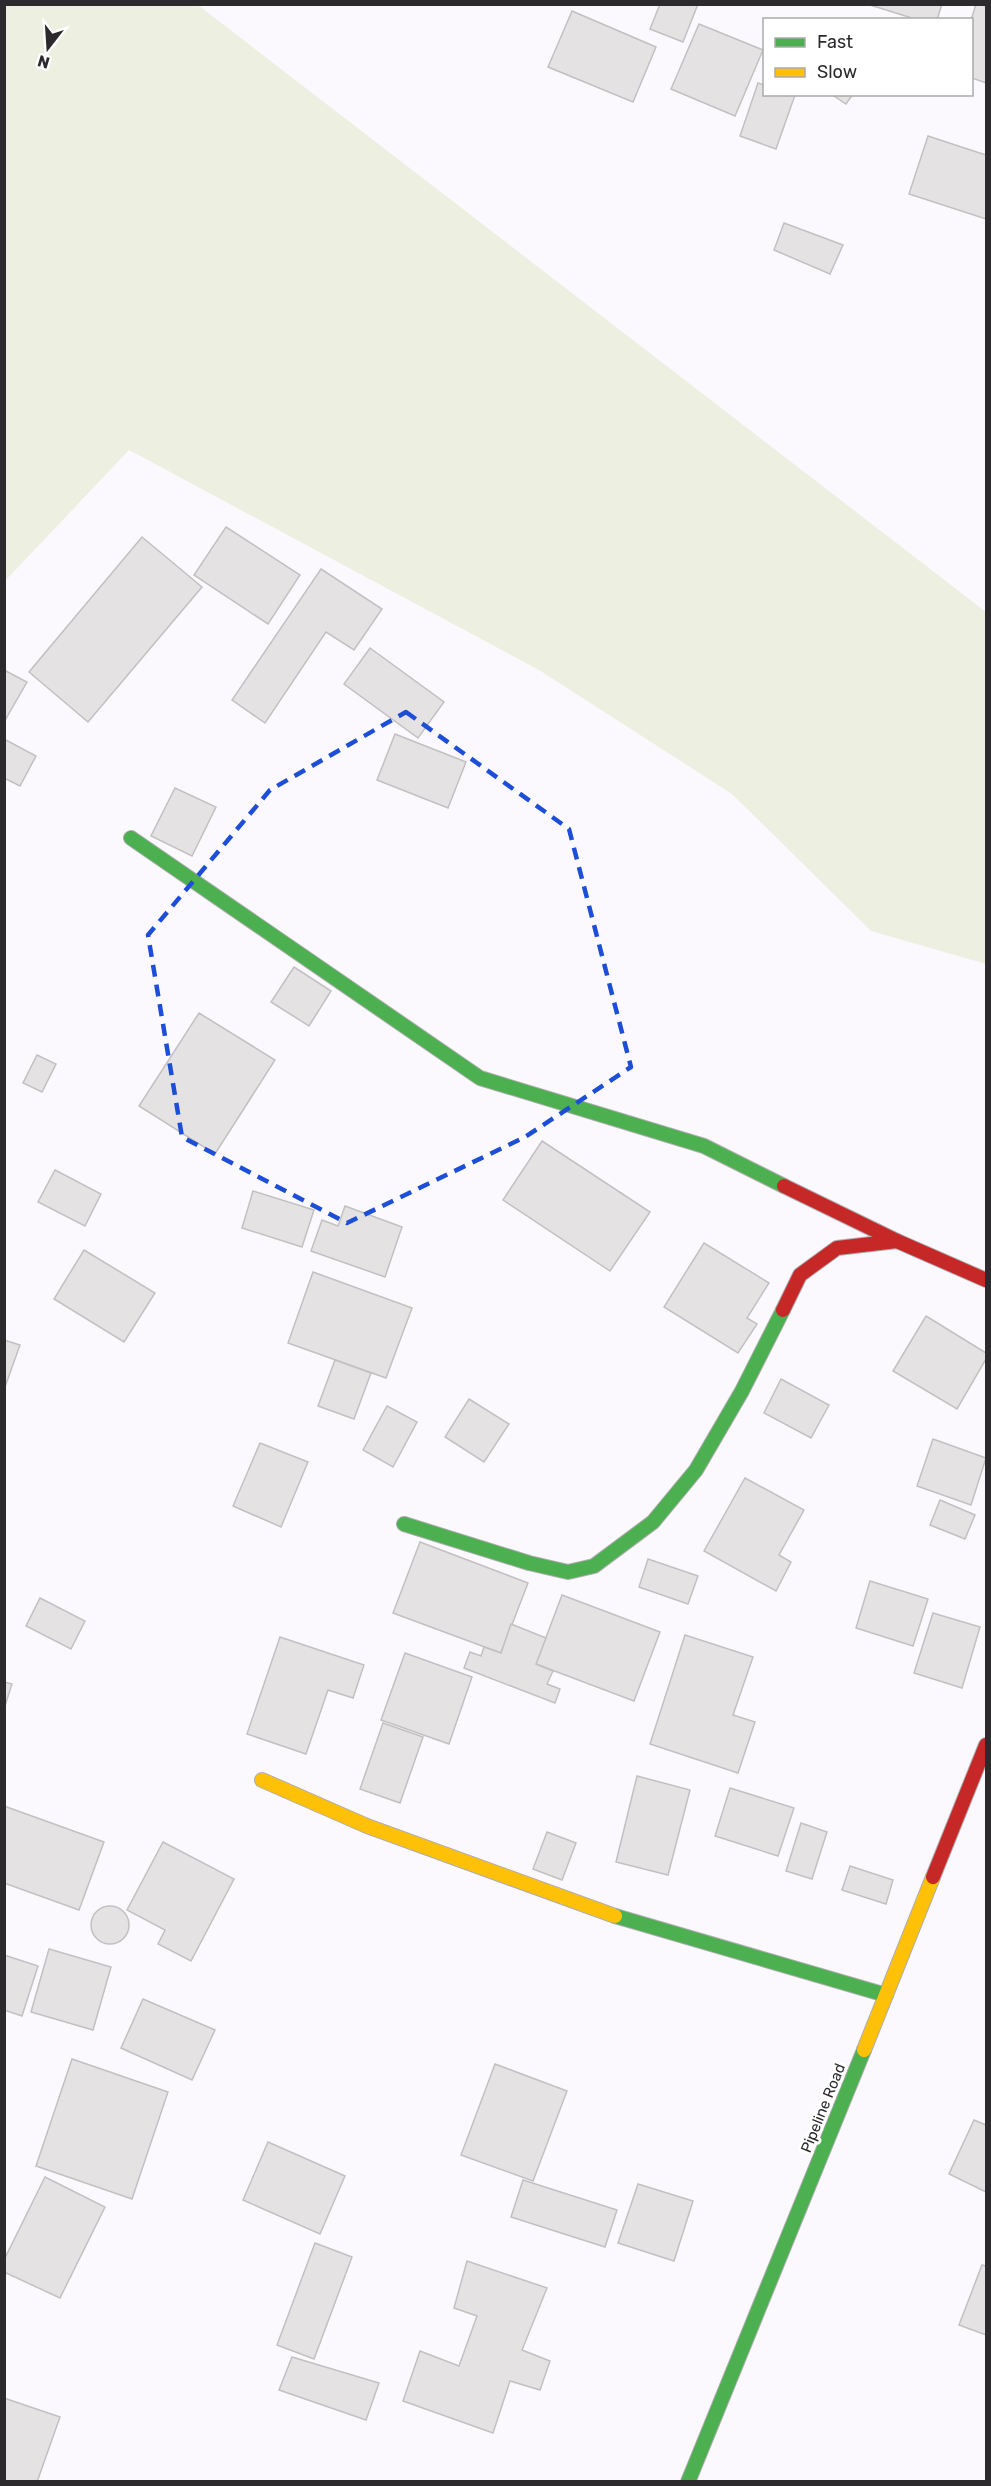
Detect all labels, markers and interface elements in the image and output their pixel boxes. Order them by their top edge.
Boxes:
north arrow [18,18,78,78]
legend [763,18,973,96]
text: Fast [817,31,853,53]
text: N [35,51,52,73]
text: Slow [817,61,857,83]
street label: Pipeline Road [797,2061,849,2155]

